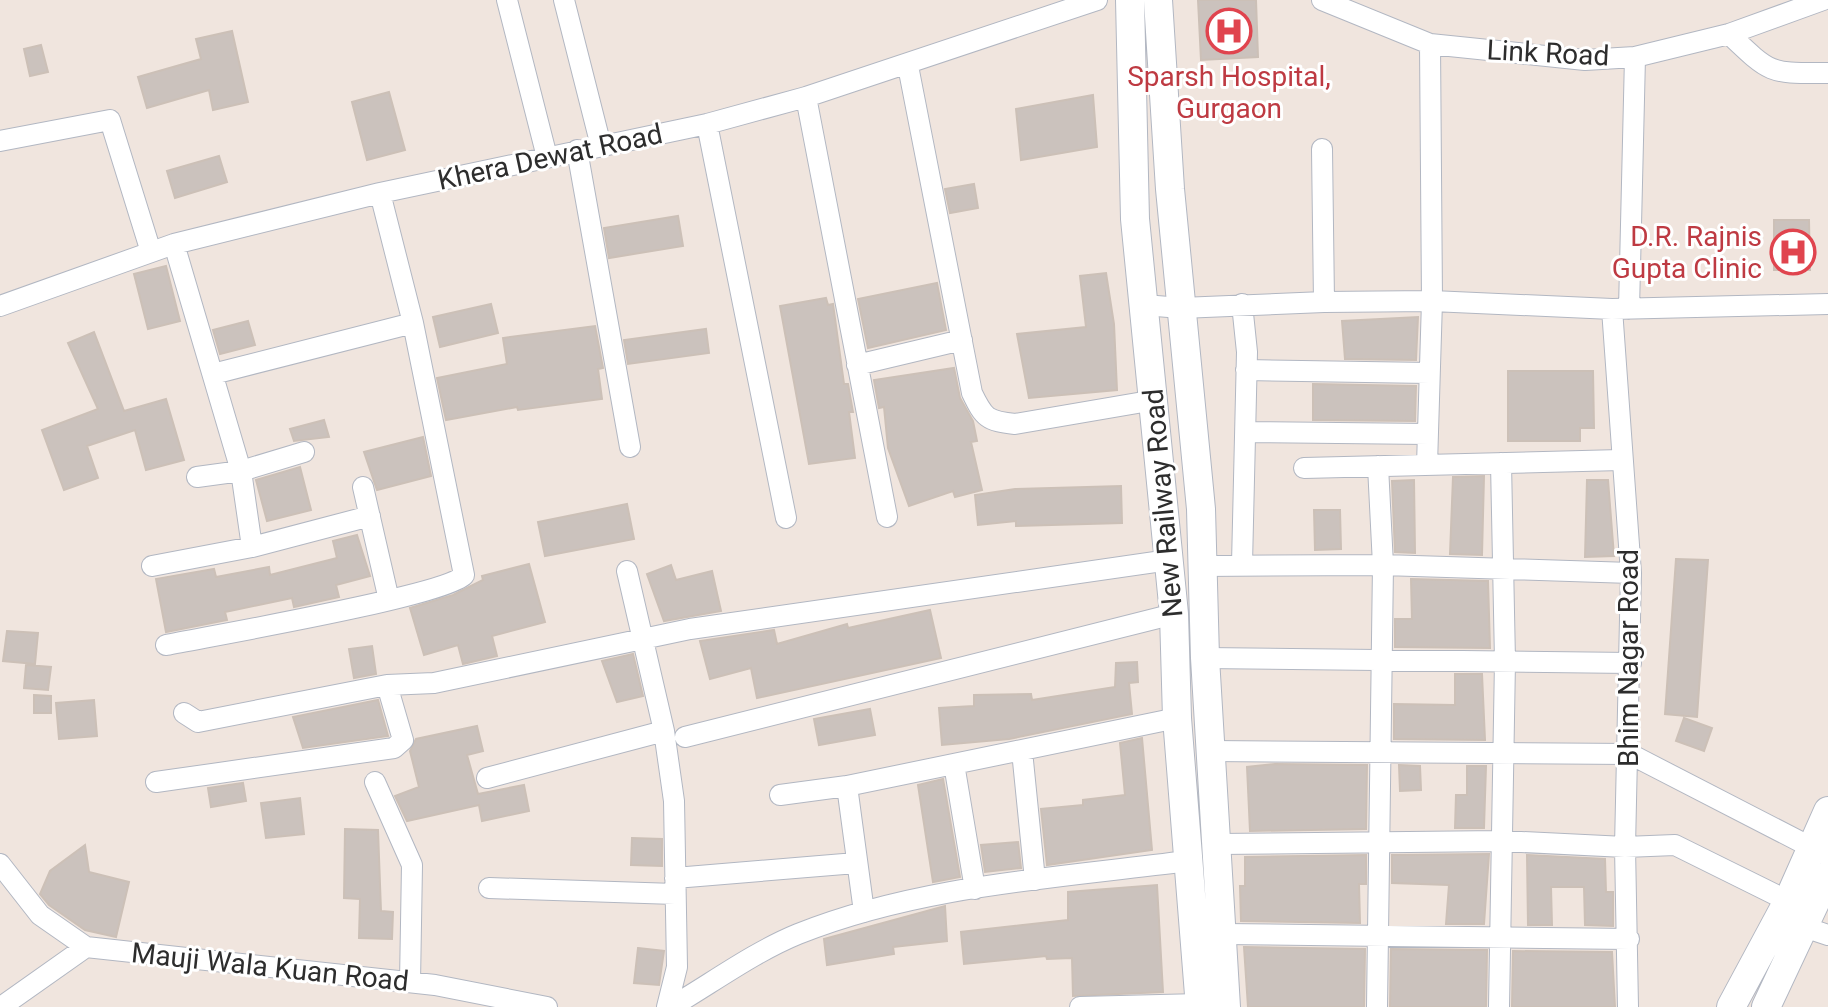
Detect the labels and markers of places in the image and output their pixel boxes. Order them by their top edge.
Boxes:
hospital icon: Sparsh Hospital, Gurgaon [1205,7,1253,55]
place label: Sparsh Hospital, Gurgaon [1127,60,1331,125]
place label: D.R. Rajnis Gupta Clinic [1612,220,1762,285]
hospital icon: D.R. Rajnis Gupta Clinic [1769,228,1817,276]

